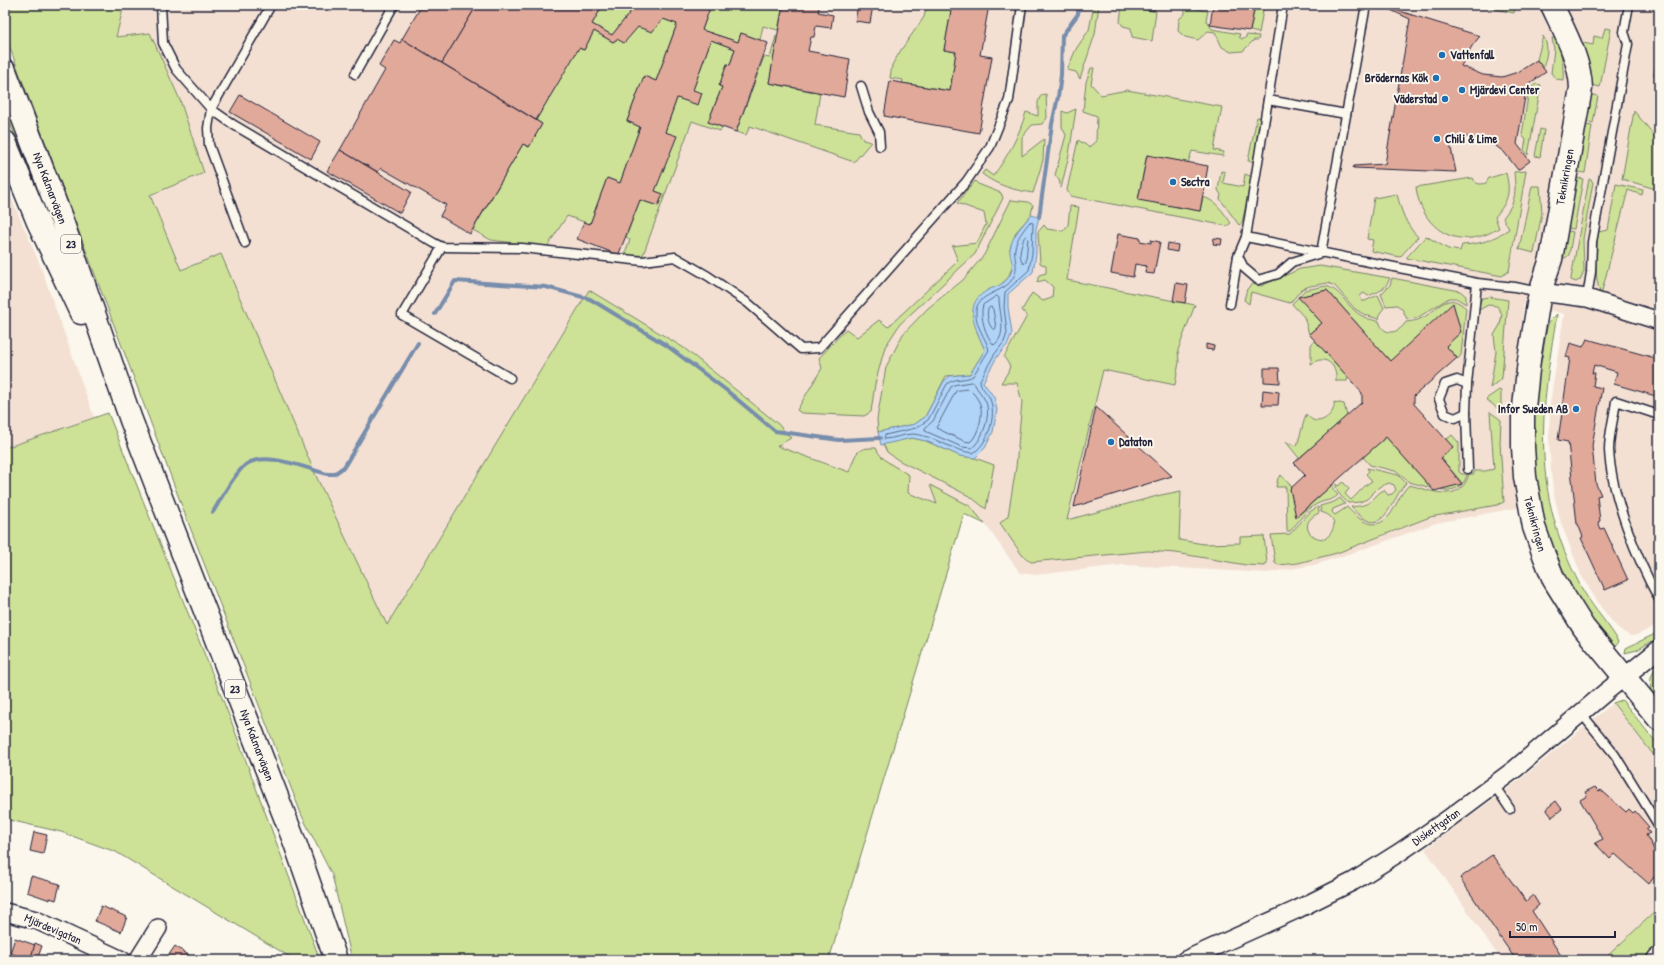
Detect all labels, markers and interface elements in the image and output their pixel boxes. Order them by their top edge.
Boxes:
place label: Vattenfall [1450,46,1495,63]
marker: Vattenfall [1437,50,1447,60]
place label: Brödernas Kök [1365,69,1428,86]
marker: Brödernas Kök [1431,73,1441,83]
place label: Mjärdevi Center [1470,81,1540,98]
marker: Mjärdevi Center [1457,85,1467,95]
place label: Väderstad [1393,90,1437,107]
marker: Väderstad [1440,94,1450,104]
place label: Chili & Lime [1445,130,1497,147]
marker: Chili & Lime [1432,134,1442,144]
street label: Teknikringen [1551,147,1578,206]
street label: Nya Kalmarvägen [29,149,72,226]
place label: Sectra [1181,173,1210,190]
marker: Sectra [1168,177,1178,187]
road number: 23 [61,235,81,253]
place label: Infor Sweden AB [1498,400,1568,417]
marker: Infor Sweden AB [1571,404,1581,414]
place label: Dataton [1119,433,1153,450]
marker: Dataton [1106,437,1116,447]
street label: Teknikringen [1520,494,1551,553]
road number: 23 [225,680,245,698]
street label: Nya Kalmarvägen [236,706,279,783]
street label: Diskettgatan [1408,804,1463,849]
street label: Mjärdevigatan [22,909,84,948]
scale bar [1510,913,1615,939]
text: 50 m [1516,918,1537,935]

